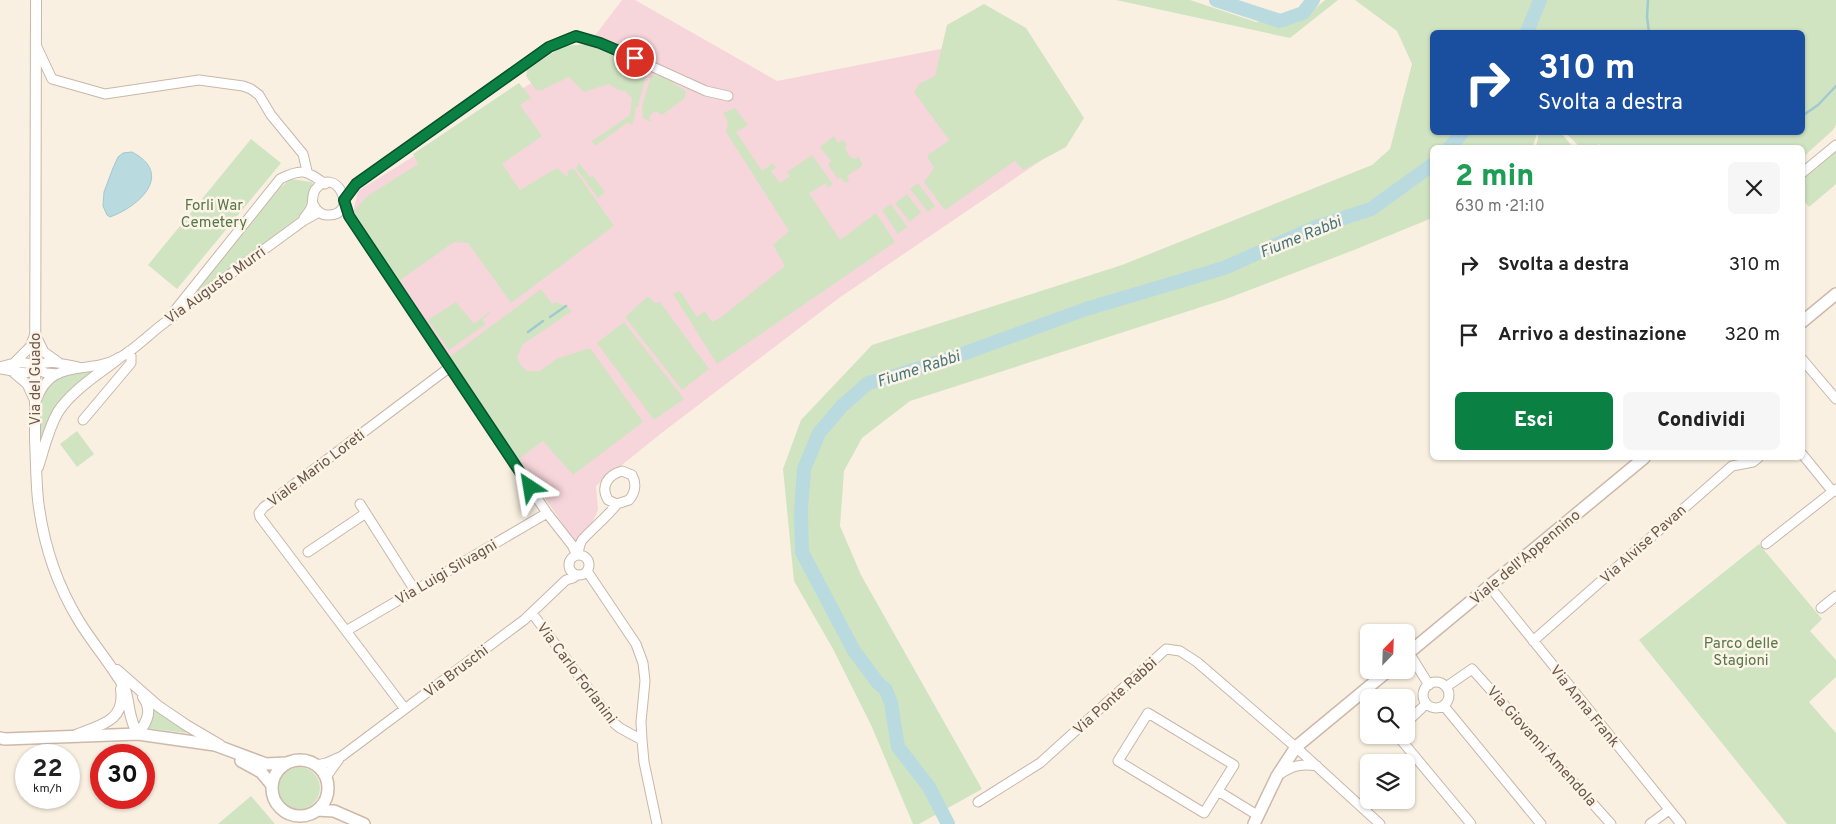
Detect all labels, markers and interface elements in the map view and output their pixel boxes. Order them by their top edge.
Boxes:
pin [614,37,656,79]
icon: arrive [621,44,649,72]
text: 310 m [1538,47,1635,91]
icon: right [1455,50,1520,115]
text: Svolta a destra [1538,90,1683,117]
text: 2 min [1455,159,1534,196]
button: close [1728,162,1780,214]
park label: Forli War Cemetery [181,197,247,233]
text: 630 m · 21:10 [1455,197,1545,217]
water label: Fiume Rabbi [1257,212,1345,263]
street label: Via Augusto Murri [162,243,270,329]
icon: right [1455,251,1483,279]
text: Svolta a destra [1498,253,1629,277]
text: 310 m [1729,253,1780,277]
icon: arrive [1455,321,1483,349]
text: Arrivo a destinazione [1498,323,1687,347]
text: 320 m [1725,323,1780,347]
street label: Via del Guado [27,333,46,425]
water label: Fiume Rabbi [875,347,964,393]
button: Esci [1455,392,1613,450]
button: Condividi [1623,392,1780,450]
street label: Viale Mario Loreti [264,426,370,512]
position arrow [503,460,555,512]
street label: Via Alvise Pavan [1597,501,1691,589]
street label: Viale dell'Appennino [1467,507,1585,610]
street label: Via Luigi Silvagni [392,536,501,610]
street label: Via Carlo Forlanini [531,619,620,728]
north arrow [1360,624,1415,679]
map controls [1360,624,1415,809]
park label: Parco delle Stagioni [1704,635,1778,671]
street label: Via Bruschi [421,642,493,703]
street label: Via Ponte Rabbi [1070,654,1162,740]
street label: Via Anna Frank [1545,662,1623,752]
street label: Via Giovanni Amendola [1482,683,1600,811]
button: search [1360,689,1415,744]
speed limit sign: 30 [90,744,155,809]
text: 22 [32,754,63,786]
button: layers [1360,754,1415,809]
text: km/h [33,781,62,797]

